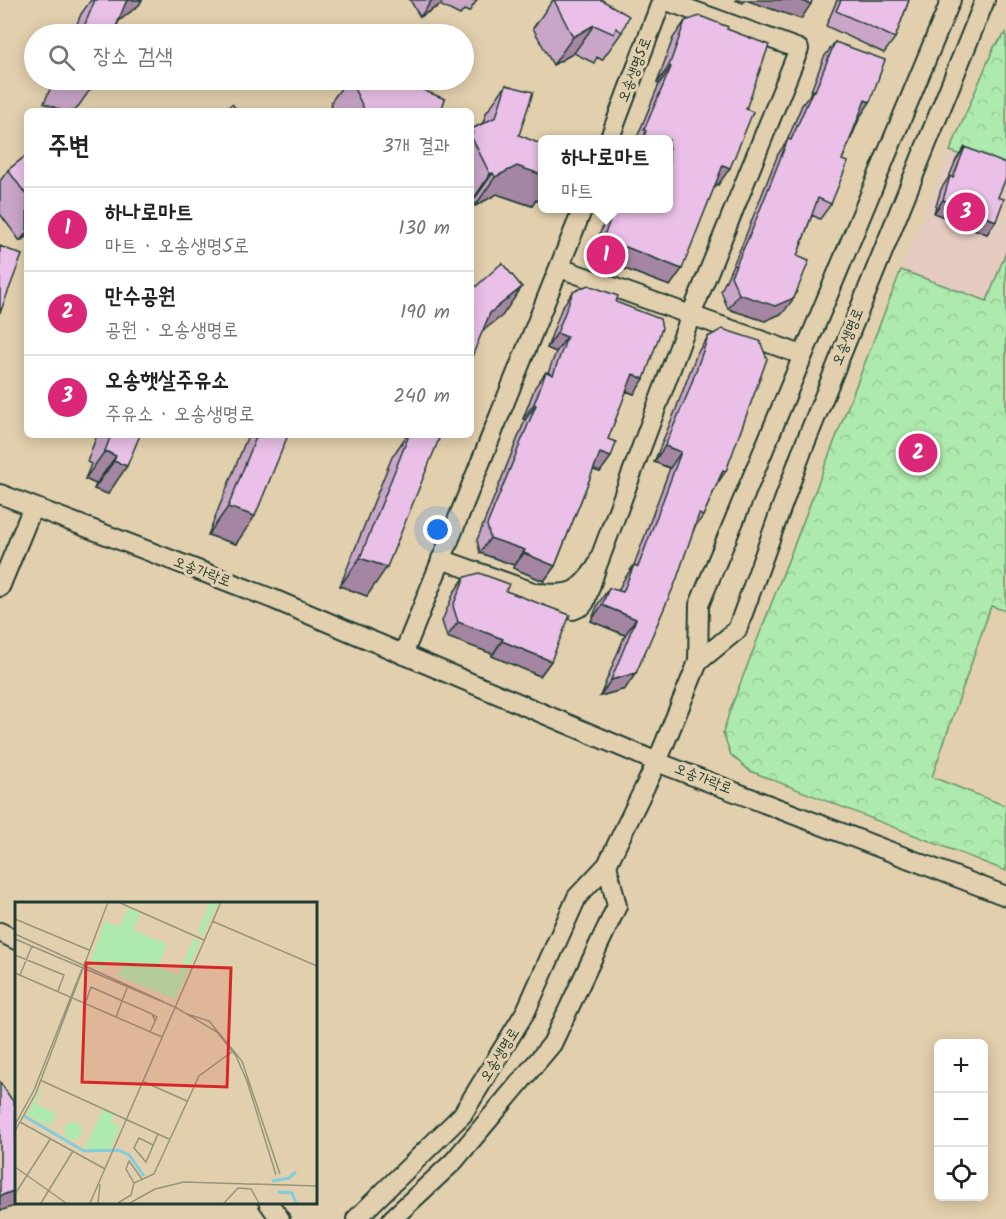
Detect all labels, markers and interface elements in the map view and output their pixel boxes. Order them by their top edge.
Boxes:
search box [24,24,474,90]
street label: 오송생명5로 [612,34,658,106]
text: 장소 검색 [93,40,173,75]
icon: search [45,41,78,74]
text: 주변 [48,126,90,168]
text: 3개 결과 [382,131,450,163]
popup [538,135,673,213]
text: 하나로마트 [561,141,650,176]
text: 마트 [561,176,593,208]
pin: 3 [946,190,986,234]
text: 하나로마트 [105,196,194,231]
text: 1 [64,213,71,245]
text: 130 m [398,213,450,245]
text: 마트 · 오송생명5로 [105,231,249,263]
pin: 1 [586,232,626,278]
text: 만수공원 [105,280,176,315]
text: 2 [62,297,73,329]
text: 190 m [400,297,450,329]
street label: 오송생명로 [826,305,870,369]
text: 공원 · 오송생명로 [105,315,238,347]
text: 오송햇살주유소 [105,364,229,399]
text: 3 [62,381,73,413]
text: 240 m [393,381,450,413]
text: 주유소 · 오송생명로 [105,399,255,431]
pin: 2 [898,430,938,476]
your location [423,515,452,544]
street label: 오송가락로 [170,550,234,594]
street label: 오송가락로 [671,757,735,801]
inset map [15,902,316,1204]
street label: 오송생명로 [474,1023,526,1087]
map controls [934,1039,988,1201]
button: + [934,1039,988,1093]
button: − [934,1093,988,1147]
button: locate [934,1147,988,1201]

